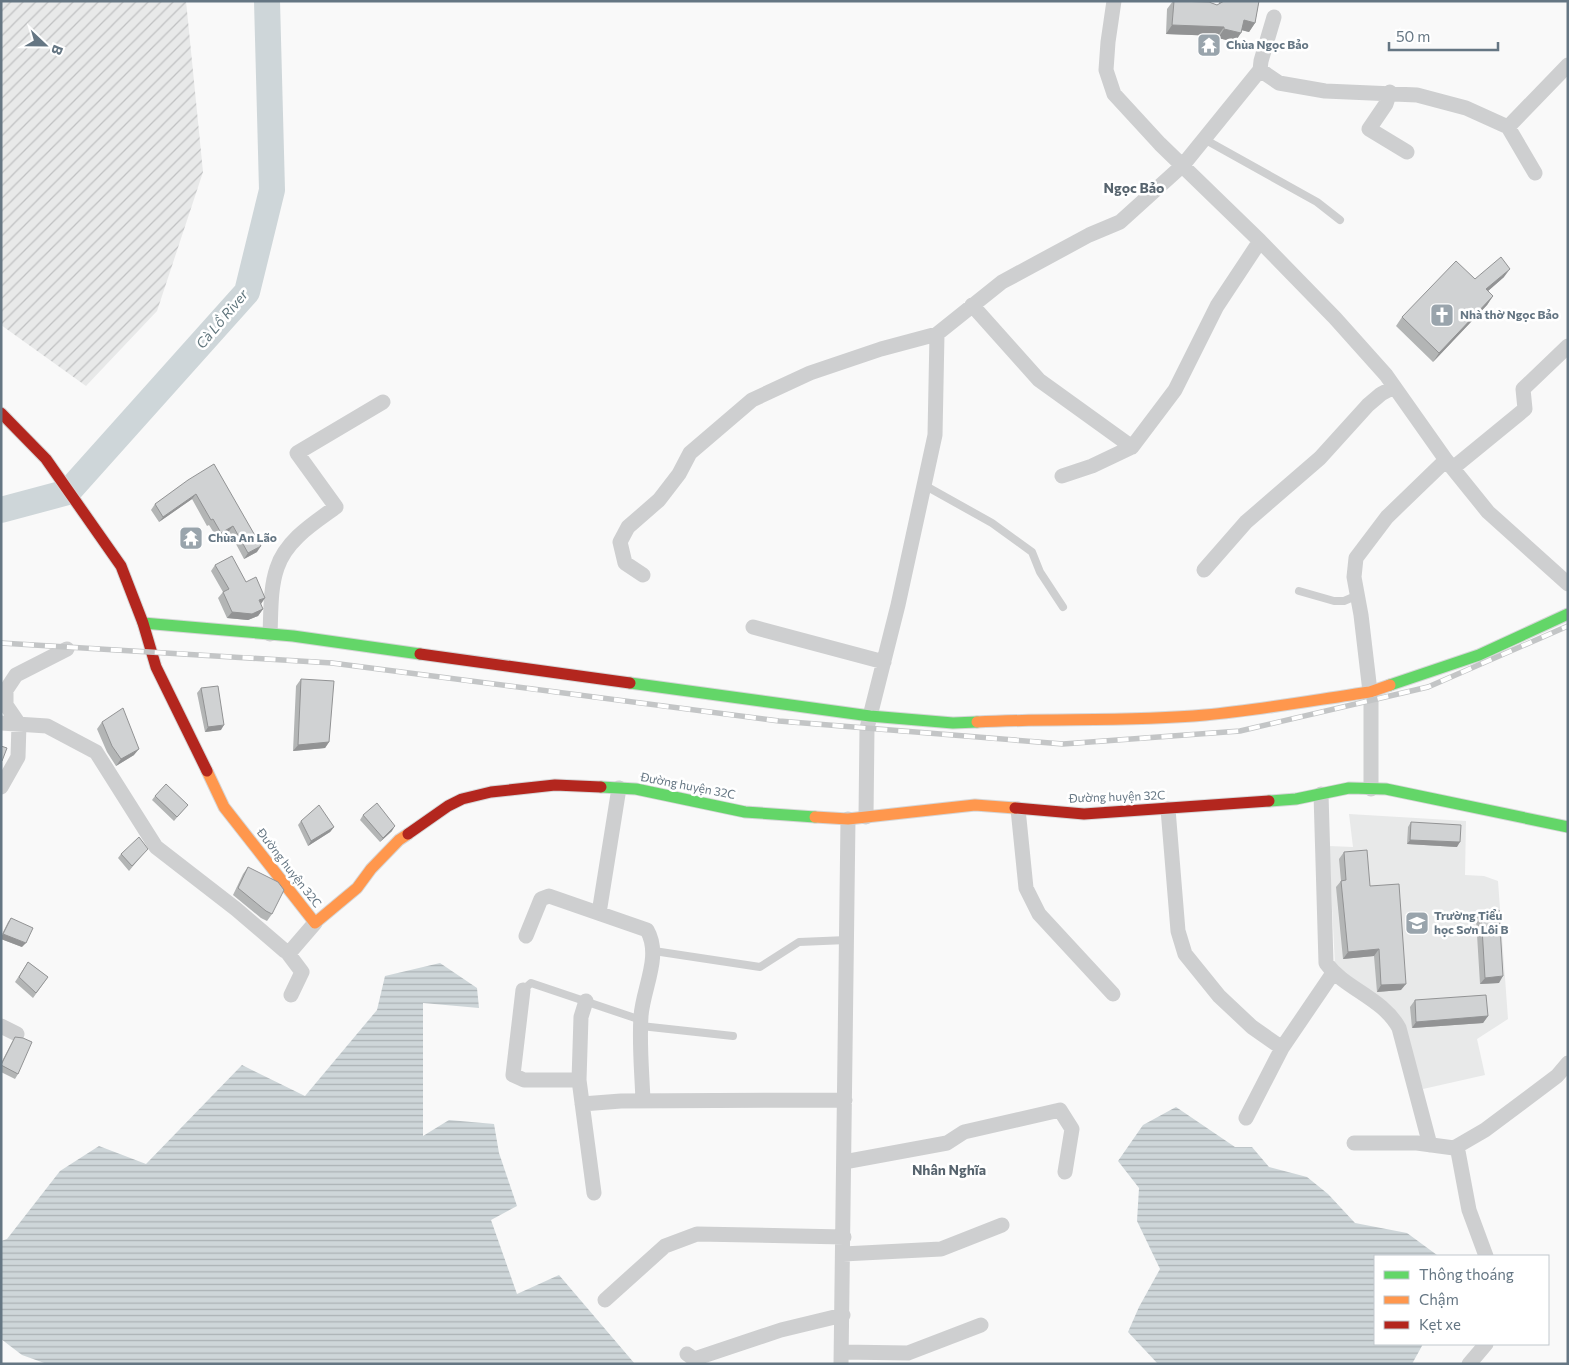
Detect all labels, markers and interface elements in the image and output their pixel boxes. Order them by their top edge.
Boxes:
north arrow [20,20,70,70]
scale bar [1389,20,1498,52]
text: 50 m [1396,27,1430,45]
temple icon: Chùa Ngọc Bảo [1196,32,1222,58]
place label: Chùa Ngọc Bảo [1226,37,1309,52]
text: B [48,43,67,58]
district label: Ngọc Bảo [1104,179,1164,196]
water label: Cà Lồ River [192,285,251,352]
church icon: Nhà thờ Ngọc Bảo [1429,302,1455,328]
place label: Nhà thờ Ngọc Bảo [1460,307,1559,322]
temple icon: Chùa An Lão [178,525,204,551]
place label: Chùa An Lão [208,530,277,544]
street label: Đường huyện 32C [639,769,737,801]
street label: Đường huyện 32C [1068,787,1165,805]
street label: Đường huyện 32C [254,824,325,910]
place label: Trường Tiểu học Sơn Lôi B [1434,908,1508,937]
school or university icon: Trường Tiểu học Sơn Lôi B [1404,910,1430,936]
district label: Nhân Nghĩa [912,1161,986,1178]
legend [1374,1255,1549,1345]
text: Thông thoáng [1419,1265,1514,1283]
text: Chậm [1419,1290,1459,1308]
text: Kẹt xe [1419,1315,1461,1333]

